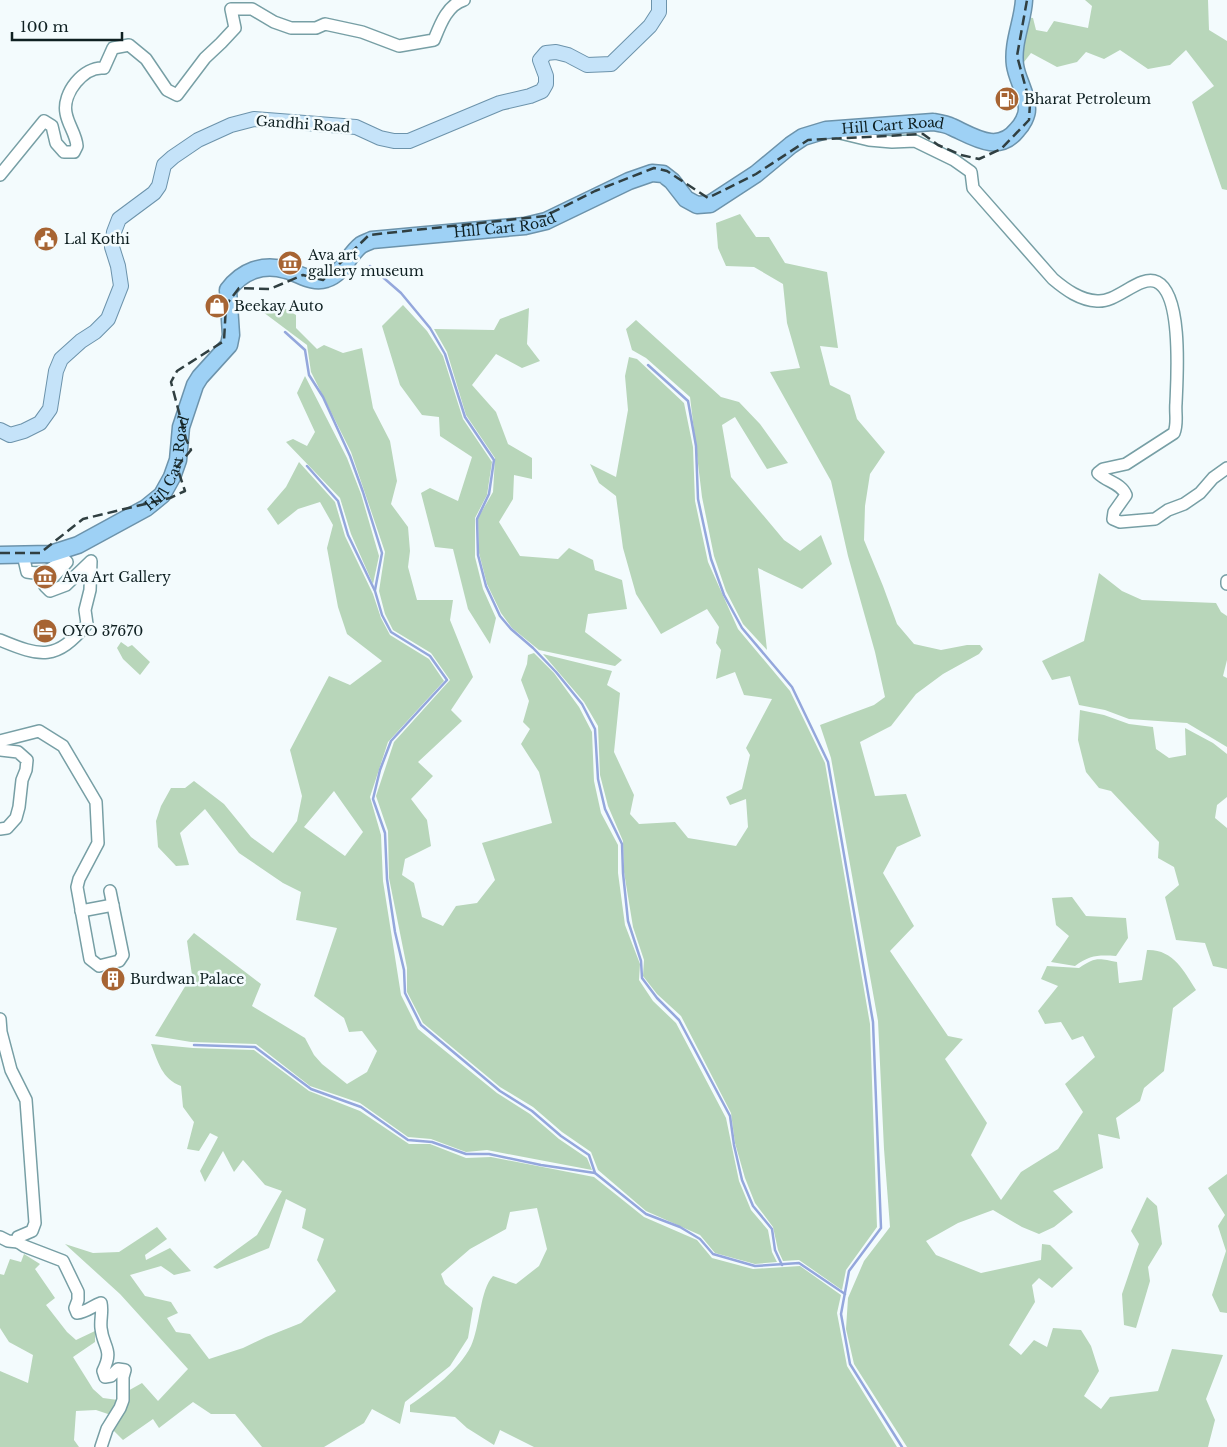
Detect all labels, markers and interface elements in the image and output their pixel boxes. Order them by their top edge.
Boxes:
scale bar [12,10,122,42]
text: 100 m [20,17,69,36]
fuel station icon: Bharat Petroleum [994,86,1020,112]
place label: Bharat Petroleum [1024,90,1151,108]
street label: Gandhi Road [255,112,351,136]
street label: Hill Cart Road [841,113,946,138]
street label: Hill Cart Road [453,208,559,242]
public building icon: Lal Kothi [33,226,59,252]
place label: Lal Kothi [64,230,130,248]
place label: Ava art gallery museum [307,246,424,280]
museum icon: Ava art gallery museum [277,250,303,276]
shop icon: Beekay Auto [204,293,230,319]
place label: Beekay Auto [234,297,323,315]
street label: Hill Cart Road [141,413,193,515]
museum icon: Ava Art Gallery [32,564,58,590]
place label: Ava Art Gallery [61,568,171,586]
hotel icon: OYO 37670 [32,618,58,644]
place label: OYO 37670 [62,622,143,640]
building icon: Burdwan Palace [100,966,126,992]
place label: Burdwan Palace [130,970,244,988]

